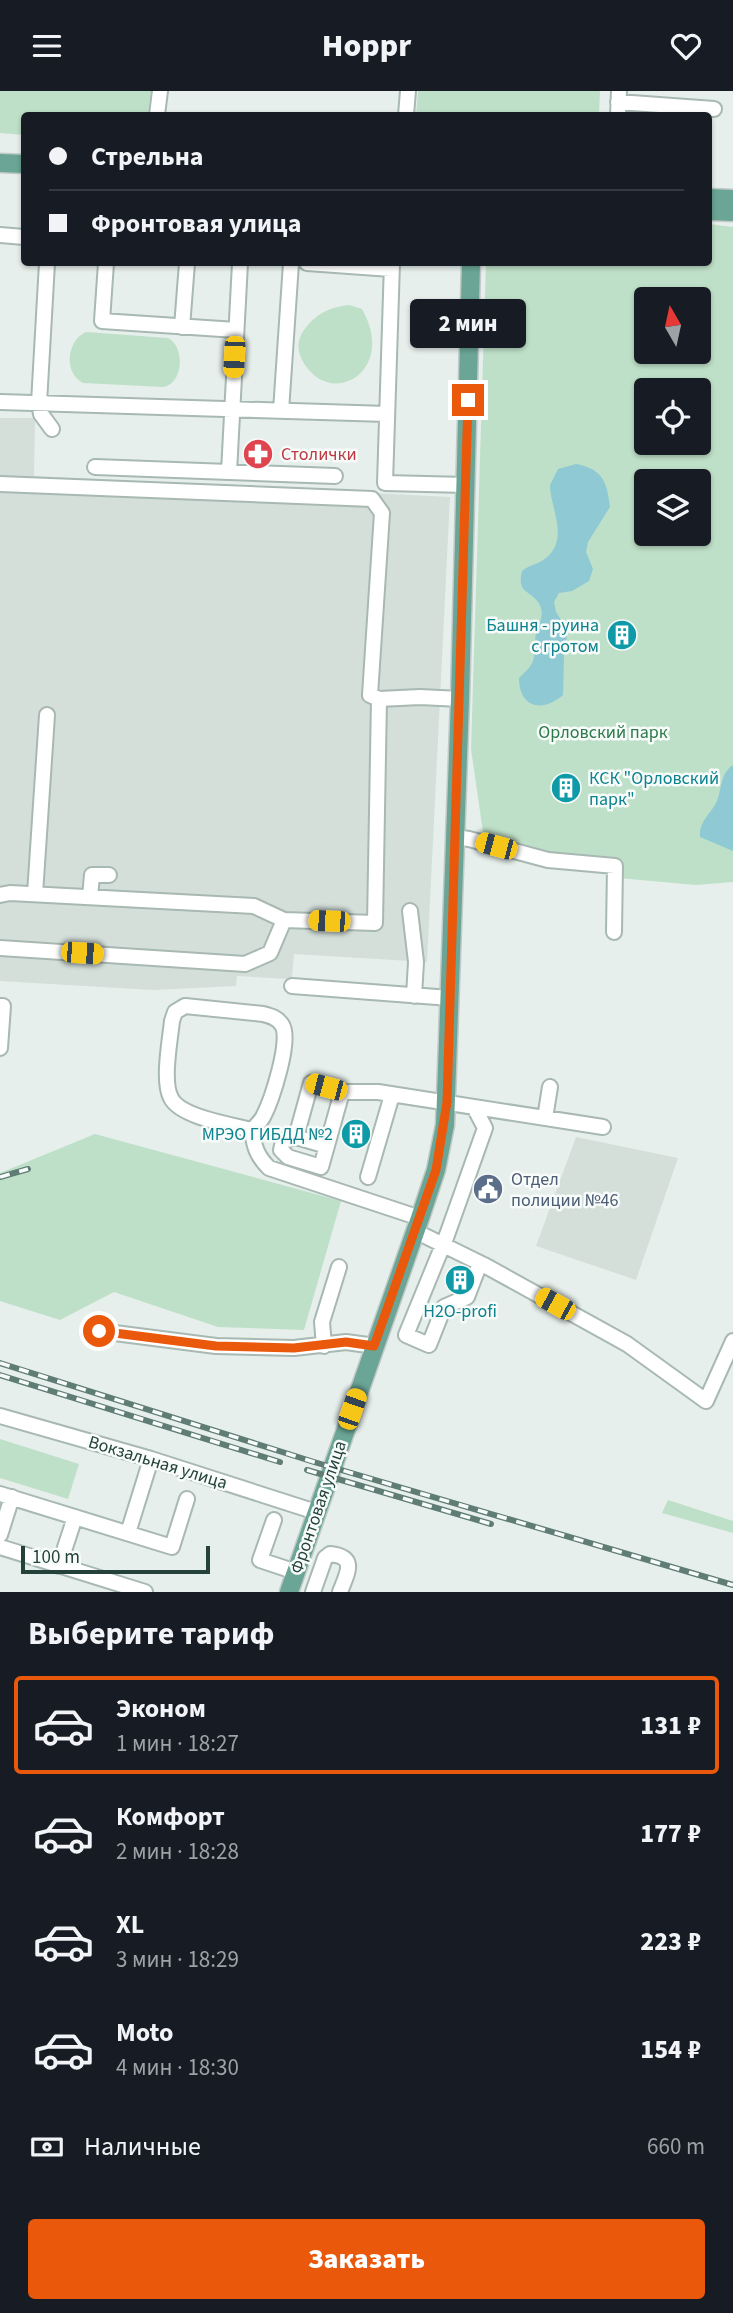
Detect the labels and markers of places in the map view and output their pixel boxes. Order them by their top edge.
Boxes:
pharmacy icon: Столички [241,437,275,471]
place label: Столички [281,442,357,467]
place label: Башня - руина с гротом [486,613,599,659]
building icon: Башня - руина с гротом [605,618,639,652]
place label: КСК "Орловский парк" [589,766,719,812]
building icon: КСК "Орловский парк" [549,771,583,805]
building icon: МРЭО ГИБДД №2 [339,1117,373,1151]
place label: МРЭО ГИБДД №2 [202,1122,333,1147]
place label: Отдел полиции №46 [511,1167,618,1213]
public building icon: Отдел полиции №46 [471,1172,505,1206]
building icon: H2O-profi [443,1263,477,1297]
place label: H2O-profi [423,1299,497,1324]

